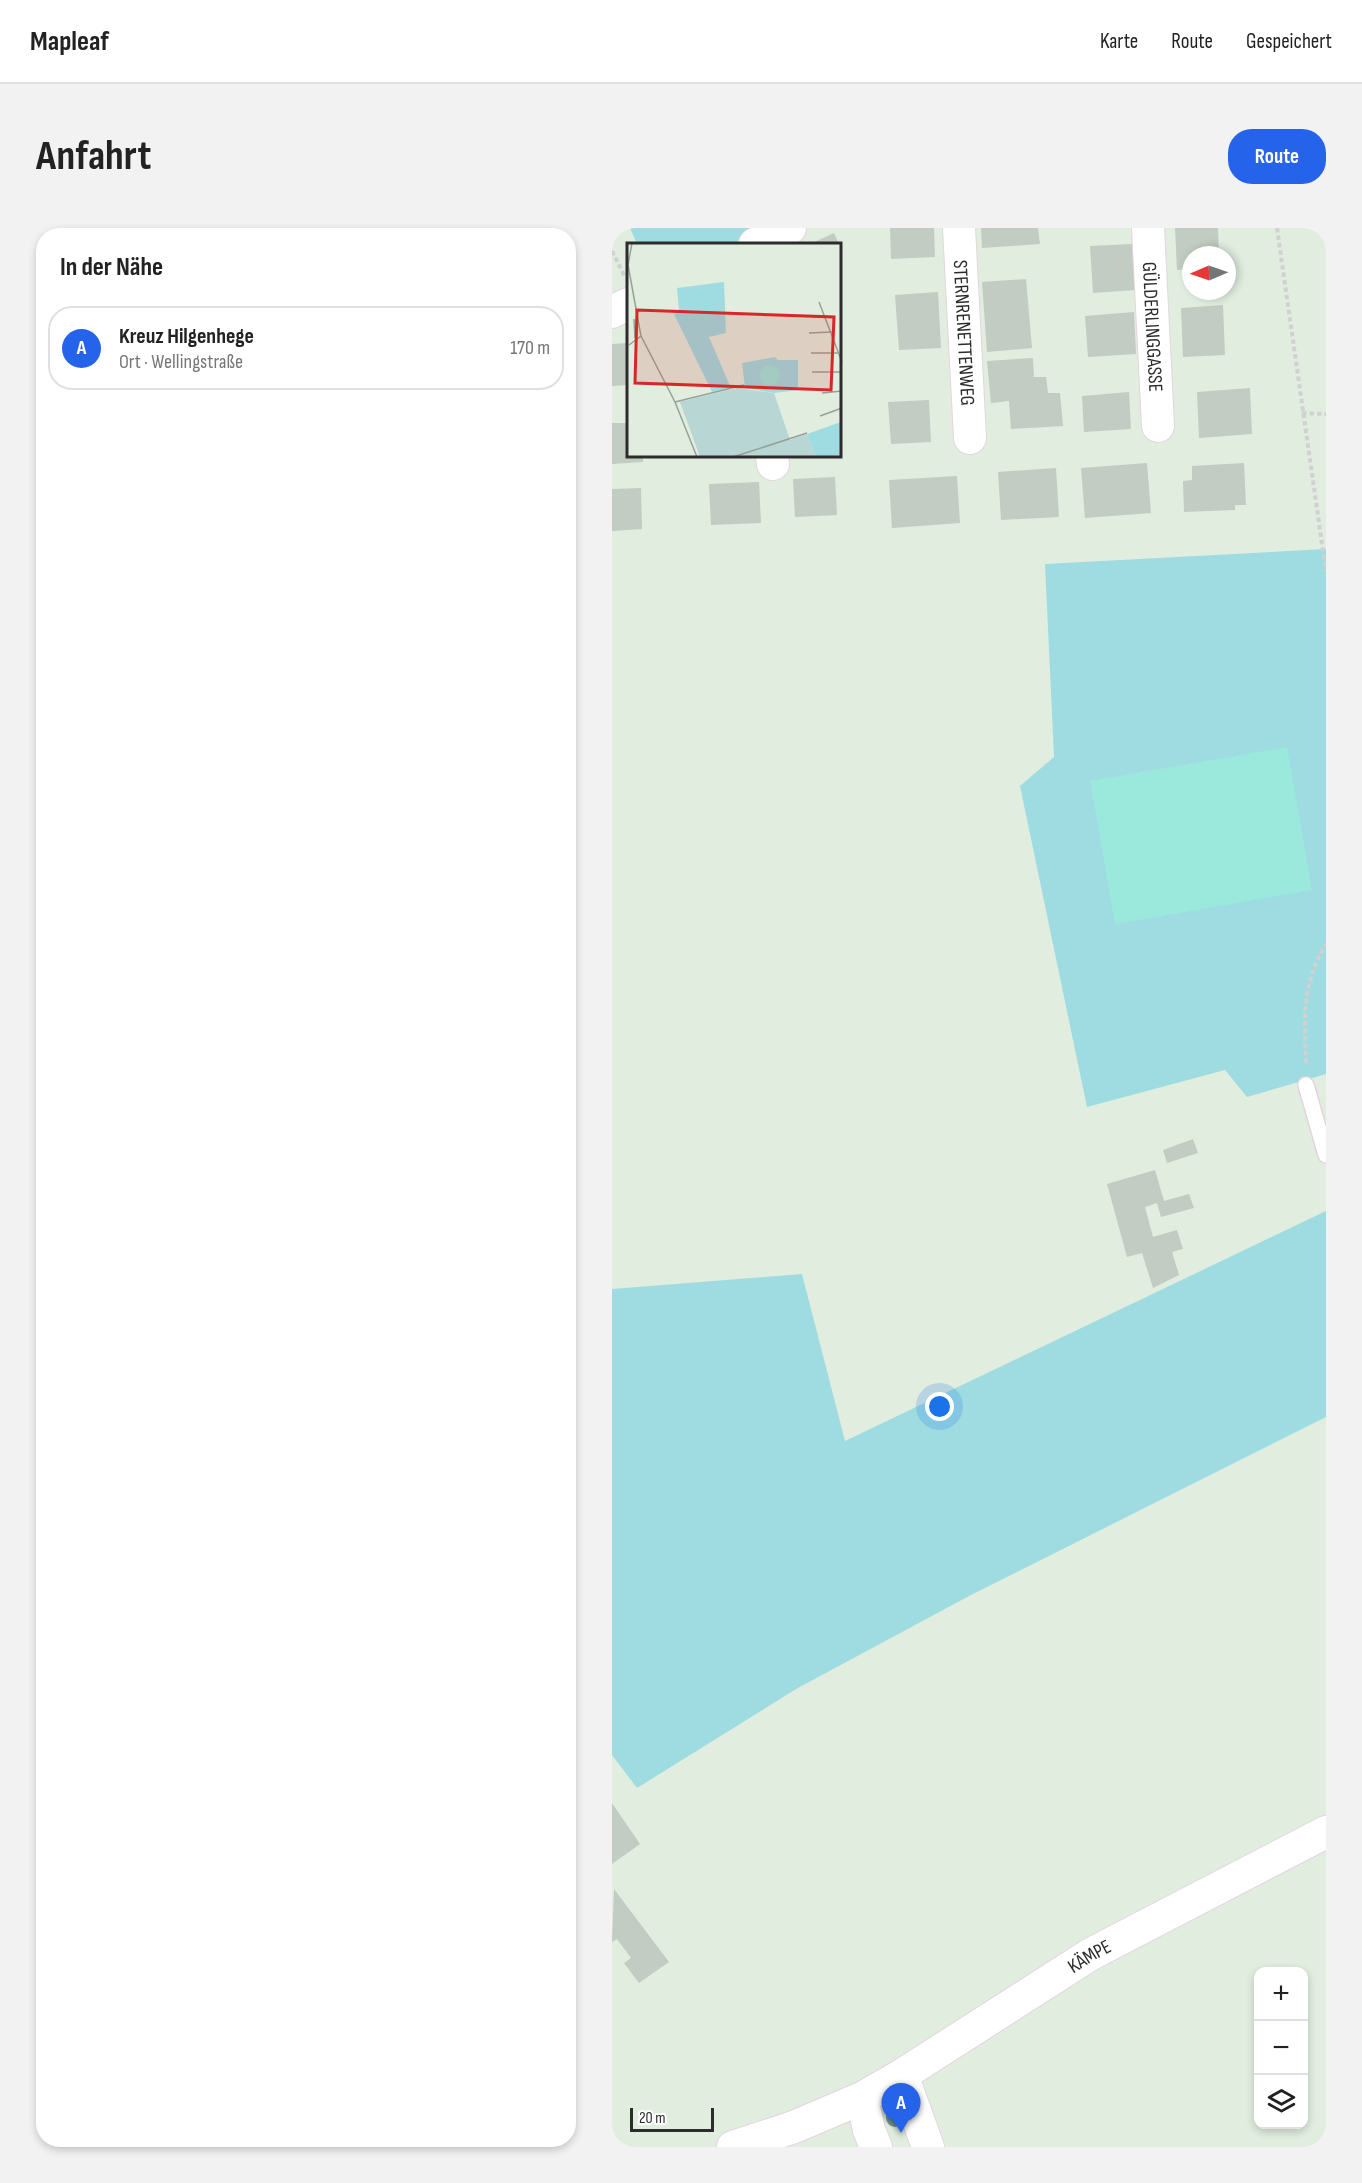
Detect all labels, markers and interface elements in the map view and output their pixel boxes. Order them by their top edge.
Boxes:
text: Mapleaf [30,25,109,58]
text: Karte [1100,29,1138,54]
text: Route [1171,29,1213,54]
text: Gespeichert [1246,29,1332,54]
button: Route [1228,129,1326,184]
text: Anfahrt [36,131,151,182]
inset map [627,243,842,458]
north arrow [1182,246,1236,300]
text: In der Nähe [60,252,163,283]
street label: STERNRENETTENWEG [948,259,979,406]
street label: GÜLDERLINGGASSE [1137,261,1167,392]
text: Kreuz Hilgenhege [119,323,254,350]
text: A [77,336,86,360]
text: 170 m [510,336,550,360]
text: Ort · Wellingstraße [119,350,243,374]
your location [925,1392,954,1421]
street label: KÄMPE [1063,1935,1115,1979]
map controls [1254,1967,1308,2129]
button: + [1254,1967,1308,2021]
button: − [1254,2021,1308,2075]
button: layers [1254,2075,1308,2129]
pin: A [882,2084,920,2133]
scale bar [630,2105,714,2132]
text: 20 m [639,2109,666,2128]

